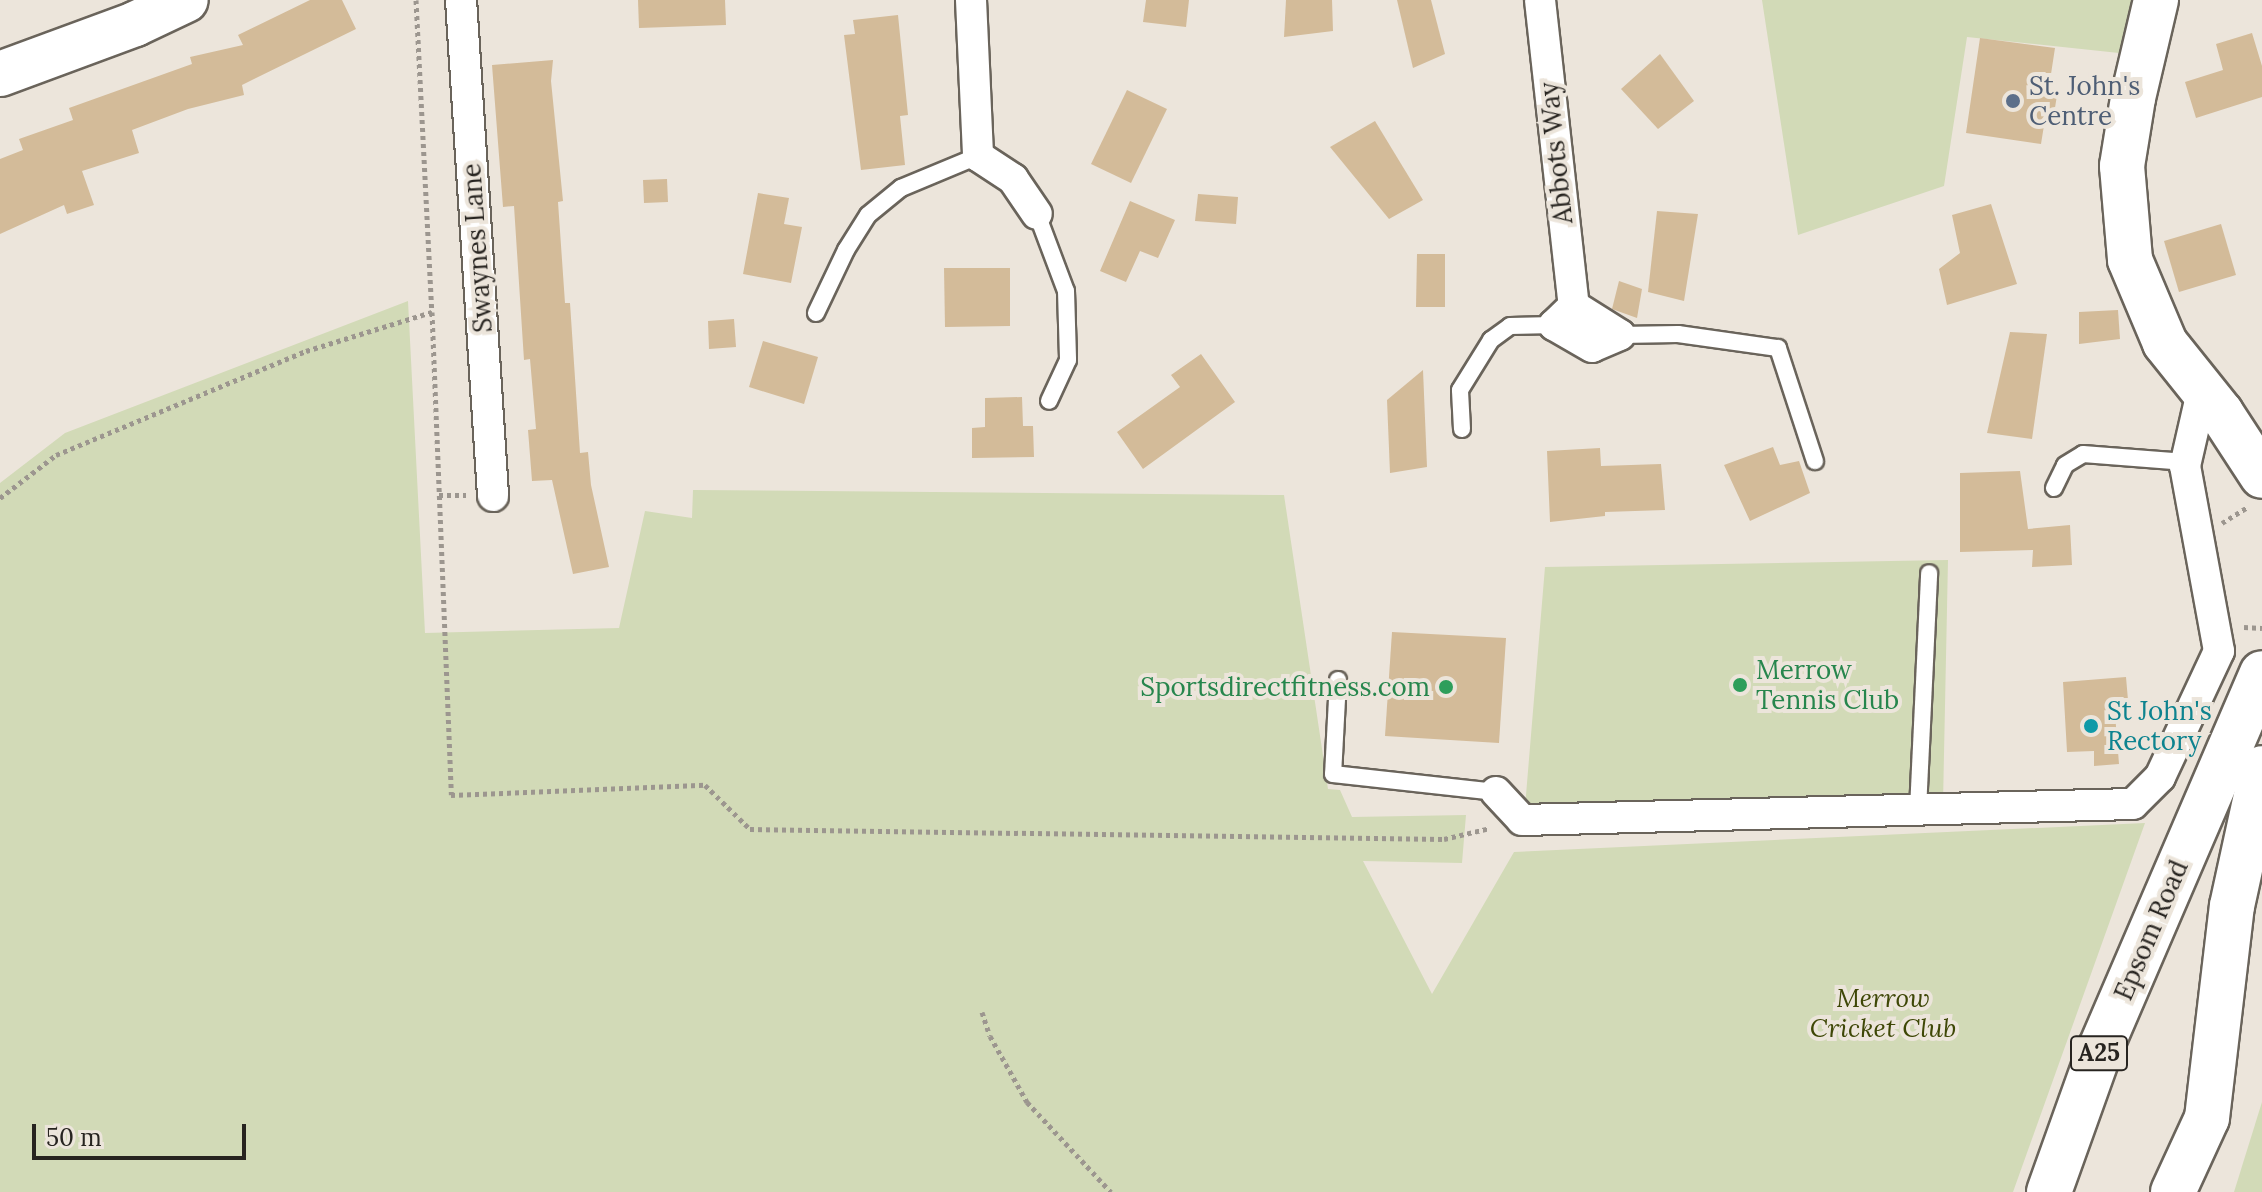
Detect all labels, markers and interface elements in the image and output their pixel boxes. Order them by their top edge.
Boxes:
place label: St. John's Centre [2029,70,2140,132]
street label: Abbots Way [1533,81,1579,225]
marker: St. John's Centre [2004,92,2022,110]
street label: Swaynes Lane [456,162,498,334]
place label: Merrow Tennis Club [1756,654,1899,716]
place label: Sportsdirectfitness.com [1140,671,1430,703]
marker: Merrow Tennis Club [1731,676,1749,694]
marker: Sportsdirectfitness.com [1437,678,1455,696]
place label: St John's Rectory [2107,695,2212,756]
marker: St John's Rectory [2082,717,2100,735]
street label: Epsom Road [2107,855,2195,1005]
park label: Merrow Cricket Club [1810,982,1956,1044]
road number: A25 [2069,1033,2129,1073]
scale bar [36,1108,250,1158]
text: 50 m [46,1122,102,1153]

